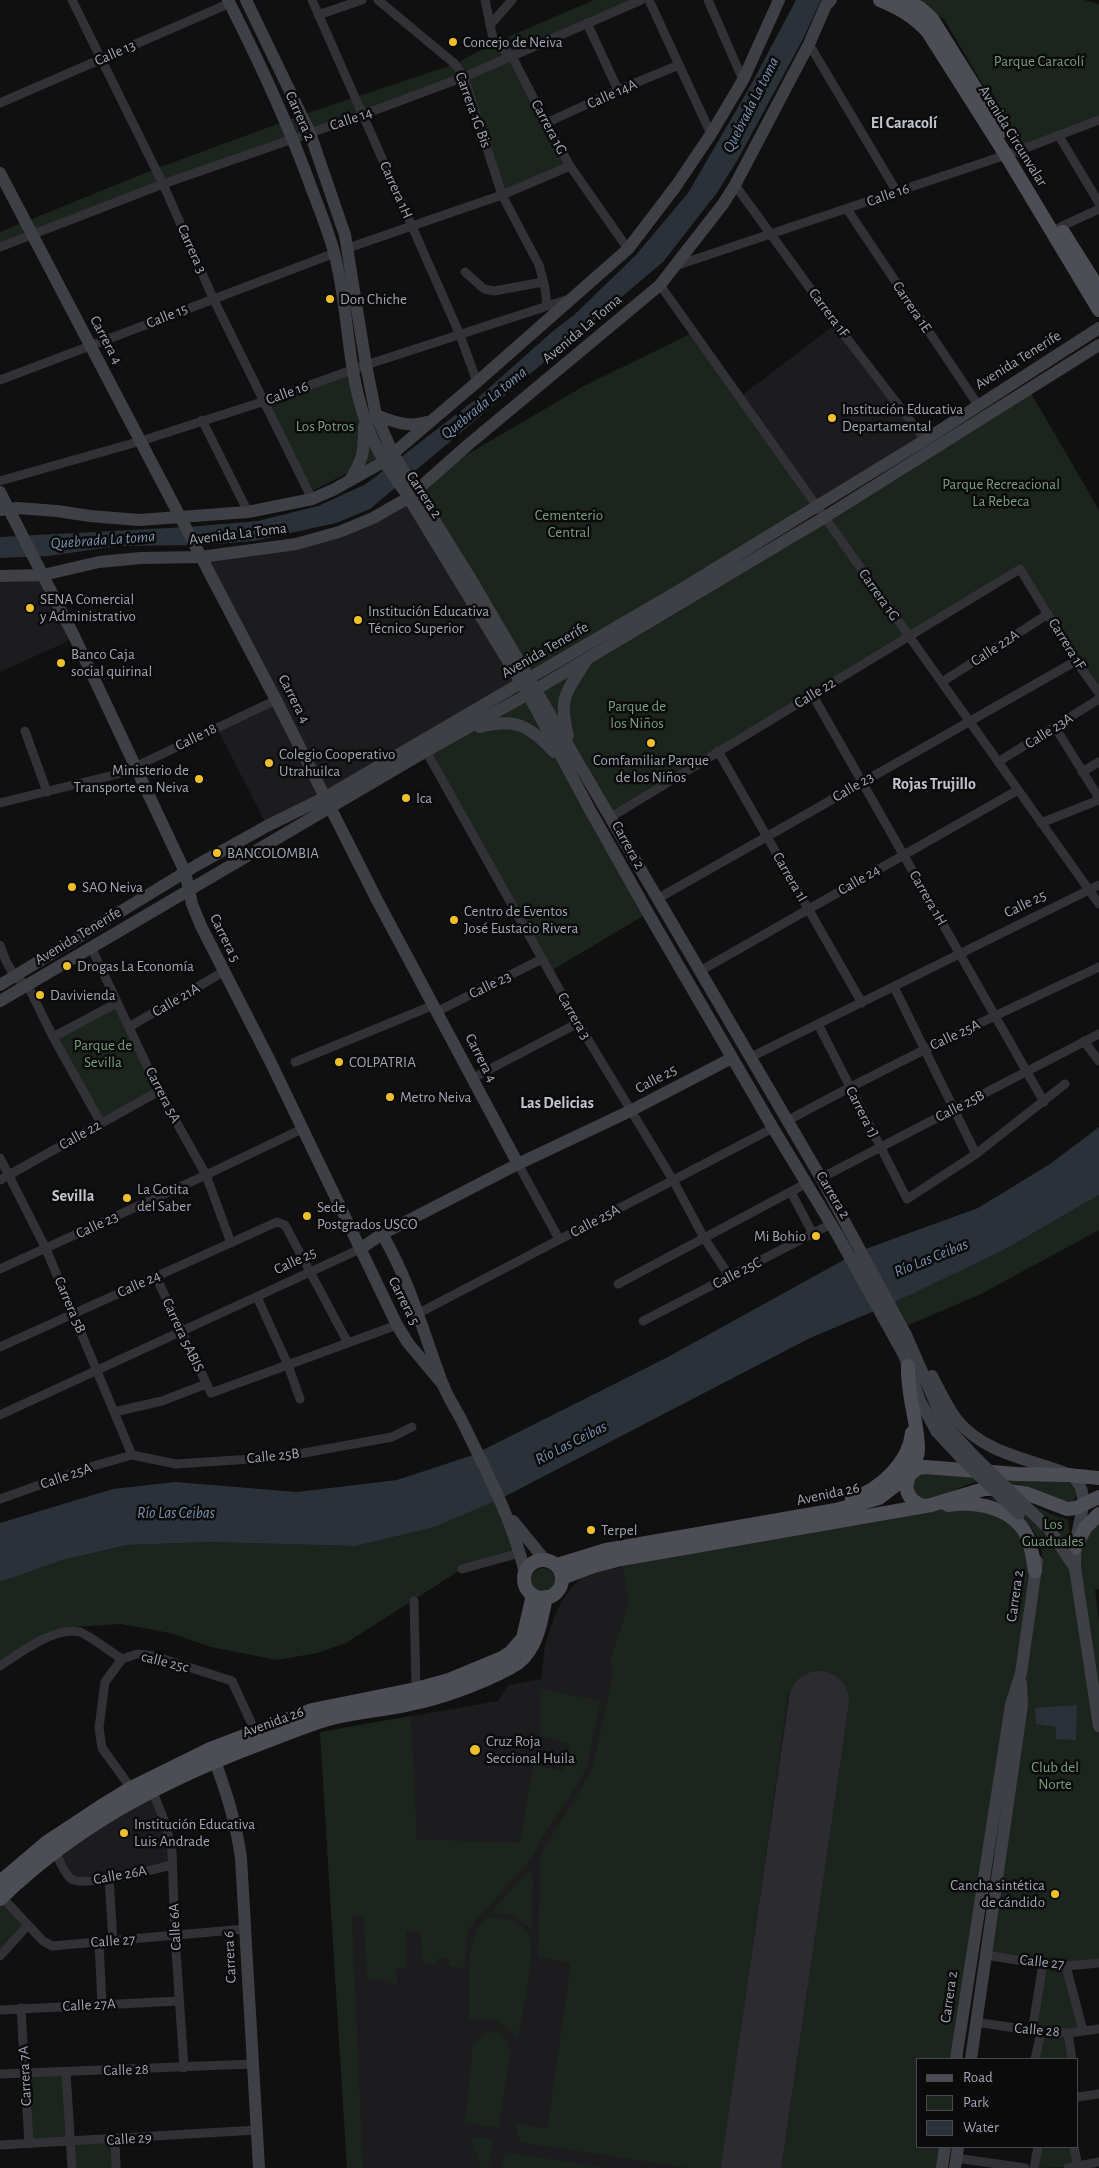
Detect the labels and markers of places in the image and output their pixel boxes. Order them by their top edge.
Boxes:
place label: Concejo de Neiva [463,33,563,51]
marker: Concejo de Neiva [447,36,459,48]
place label: Don Chiche [340,290,407,308]
marker: Don Chiche [324,293,336,305]
place label: Institución Educativa Departamental [842,400,963,435]
marker: Institución Educativa Departamental [826,412,838,424]
place label: SENA Comercial y Administrativo [40,590,136,625]
marker: SENA Comercial y Administrativo [24,602,36,614]
place label: Institución Educativa Técnico Superior [368,602,489,637]
marker: Institución Educativa Técnico Superior [352,614,364,626]
place label: Banco Caja social quirinal [71,645,152,680]
marker: Banco Caja social quirinal [55,657,67,669]
marker: Comfamiliar Parque de los Niños [645,737,657,749]
place label: Colegio Cooperativo Utrahuilca [279,745,395,780]
place label: Comfamiliar Parque de los Niños [593,751,709,786]
marker: Colegio Cooperativo Utrahuilca [263,757,275,769]
place label: Ministerio de Transporte en Neiva [74,761,189,796]
marker: Ministerio de Transporte en Neiva [193,773,205,785]
place label: Ica [416,789,432,807]
marker: Ica [400,792,412,804]
place label: BANCOLOMBIA [227,844,319,862]
marker: BANCOLOMBIA [211,847,223,859]
place label: SAO Neiva [82,878,143,896]
marker: SAO Neiva [66,881,78,893]
place label: Centro de Eventos José Eustacio Rivera [464,902,578,937]
marker: Centro de Eventos José Eustacio Rivera [448,914,460,926]
place label: Drogas La Economía [77,957,194,975]
marker: Drogas La Economía [61,960,73,972]
place label: Davivienda [50,986,116,1004]
marker: Davivienda [34,989,46,1001]
place label: COLPATRIA [349,1053,416,1071]
marker: COLPATRIA [333,1056,345,1068]
place label: Metro Neiva [400,1088,471,1106]
marker: Metro Neiva [384,1091,396,1103]
place label: La Gotita del Saber [137,1180,191,1215]
marker: La Gotita del Saber [121,1192,133,1204]
place label: Sede Postgrados USCO [317,1198,417,1233]
marker: Sede Postgrados USCO [301,1210,313,1222]
place label: Mi Bohio [754,1227,806,1245]
marker: Mi Bohio [810,1230,822,1242]
place label: Terpel [601,1521,637,1539]
marker: Terpel [585,1524,597,1536]
place label: Cruz Roja Seccional Huila [486,1732,575,1767]
marker: Cruz Roja Seccional Huila [468,1743,482,1757]
place label: Institución Educativa Luis Andrade [134,1815,255,1850]
marker: Institución Educativa Luis Andrade [118,1827,130,1839]
place label: Cancha sintética de cándido [950,1876,1045,1911]
marker: Cancha sintética de cándido [1049,1888,1061,1900]

